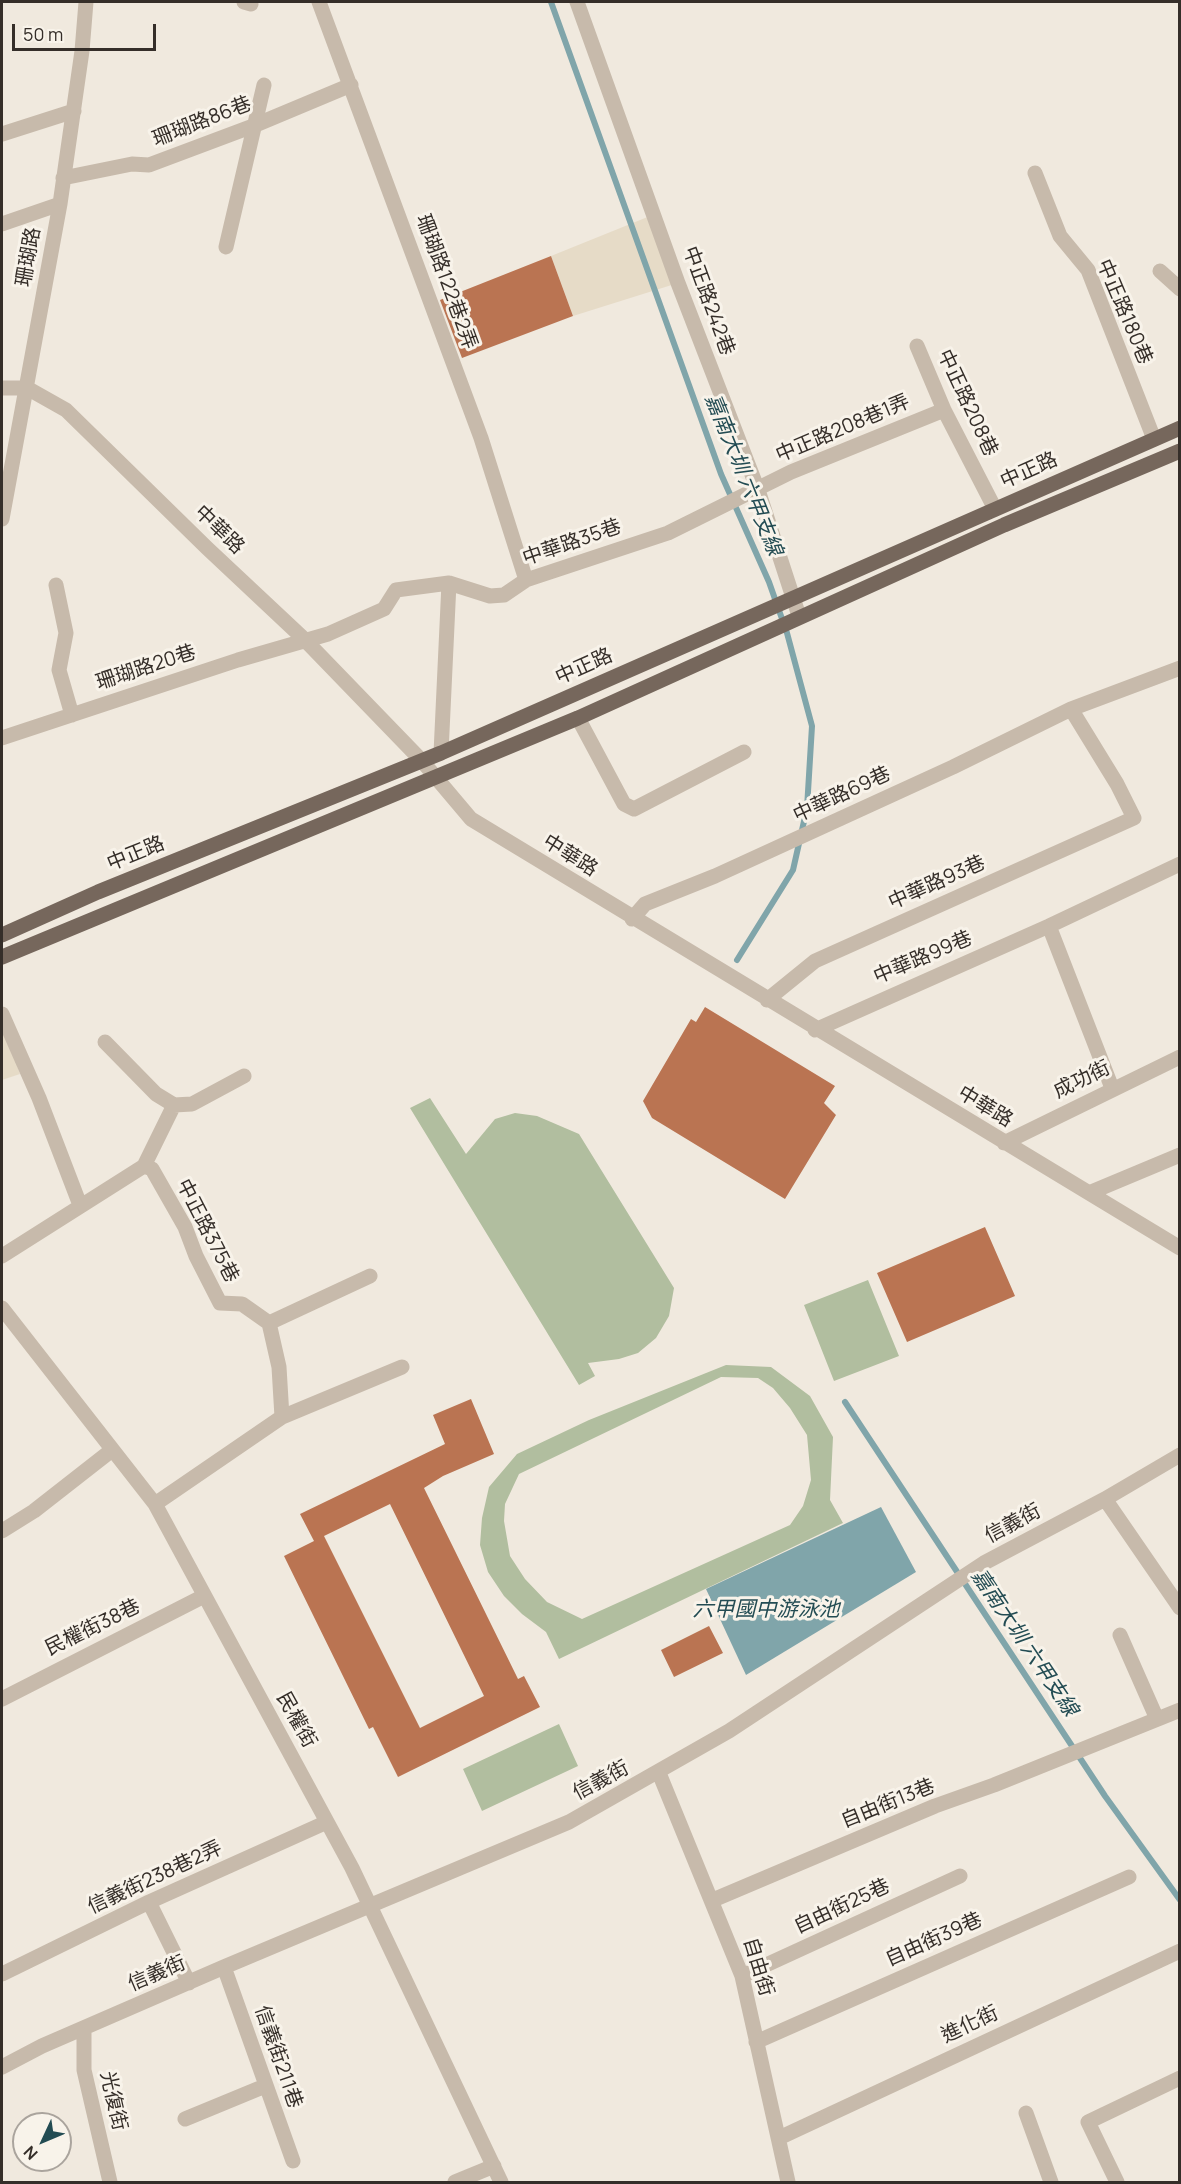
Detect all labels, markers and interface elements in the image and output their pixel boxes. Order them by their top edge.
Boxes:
scale bar [15,12,159,50]
text: 50 m [23,22,63,46]
street label: 珊瑚路86巷 [149,92,255,152]
street label: 珊瑚路122巷2弄 [410,211,482,353]
street label: 珊瑚路 [12,225,46,289]
street label: 中正路242巷 [677,243,739,359]
street label: 中正路180巷 [1091,256,1157,368]
street label: 中正路208巷 [932,346,1002,460]
water label: 嘉南大圳 六甲支線 [699,390,787,560]
street label: 中正路208巷1弄 [772,390,914,468]
street label: 中正路 [997,448,1061,494]
street label: 中華路 [189,501,249,559]
street label: 中華路35巷 [520,515,624,571]
street label: 珊瑚路20巷 [93,641,199,695]
street label: 中正路 [552,644,616,690]
street label: 中華路69巷 [790,762,894,828]
street label: 中華路 [538,830,602,882]
street label: 中正路 [104,832,168,876]
street label: 中華路93巷 [885,851,989,915]
street label: 中華路99巷 [870,926,976,990]
street label: 成功街 [1050,1056,1114,1104]
street label: 中華路 [953,1081,1017,1133]
street label: 中正路375巷 [171,1175,243,1287]
street label: 信義街 [981,1499,1045,1549]
water label: 嘉南大圳 六甲支線 [965,1565,1083,1721]
street label: 民權街38巷 [42,1595,144,1661]
water label: 六甲國中游泳池 [693,1597,839,1623]
street label: 民權街 [271,1688,321,1752]
street label: 信義街 [569,1756,633,1806]
street label: 自由街13巷 [838,1774,938,1834]
street label: 信義街238巷2弄 [84,1836,226,1920]
street label: 自由街25巷 [790,1874,894,1940]
street label: 自由街39巷 [882,1908,986,1972]
street label: 自由街 [738,1935,778,1999]
street label: 信義街 [125,1951,189,1997]
street label: 進化街 [938,2001,1002,2049]
street label: 信義街211巷 [249,2003,307,2111]
street label: 光復街 [95,2069,131,2133]
north arrow [12,2112,72,2172]
text: N [19,2141,42,2165]

